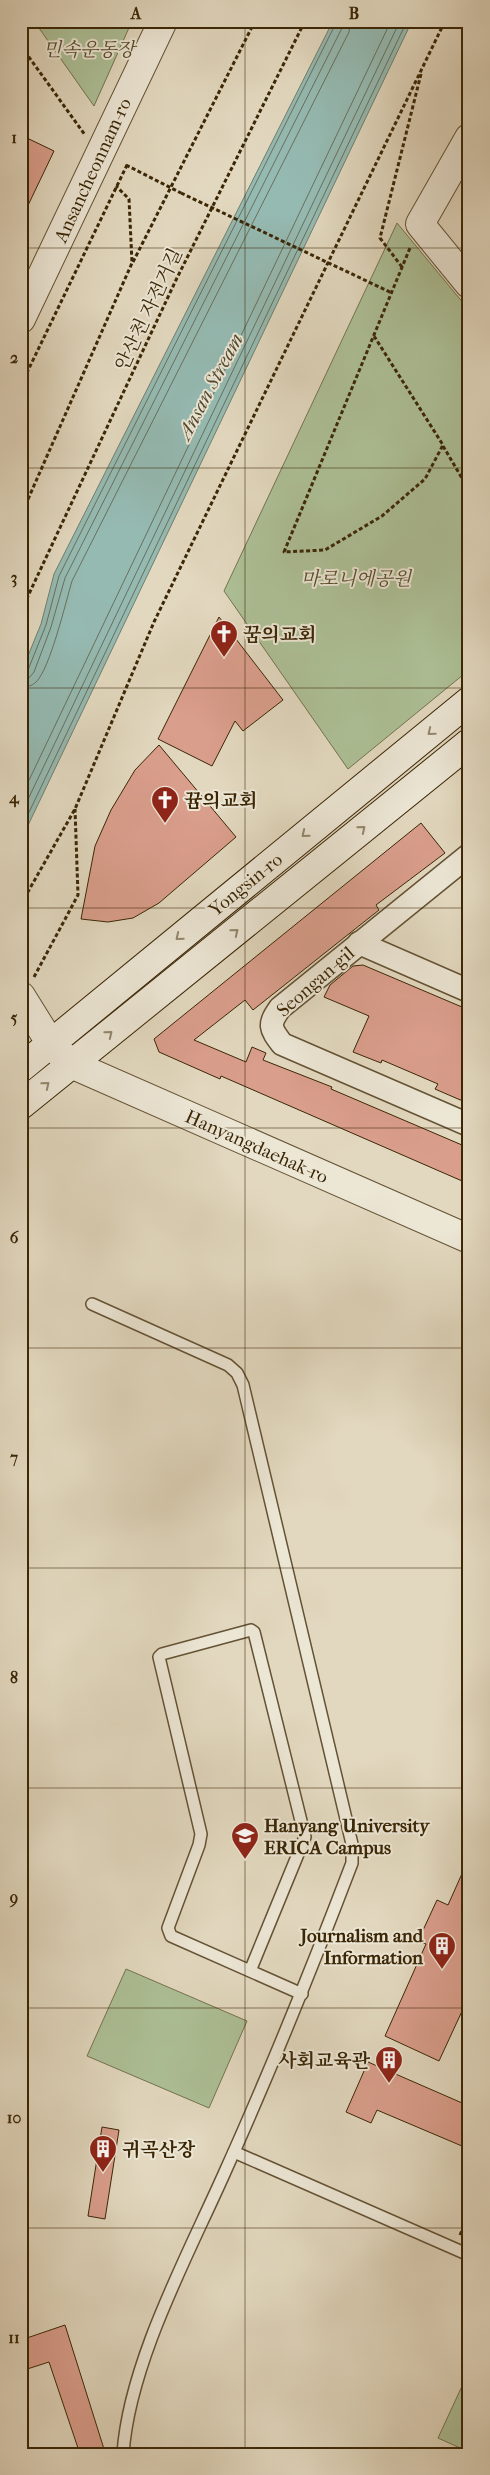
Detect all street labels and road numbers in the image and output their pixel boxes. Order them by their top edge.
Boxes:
street label: Ansancheonnam-ro [49,94,136,247]
street label: 안산천 자전거길 [111,245,187,374]
street label: Yongsin-ro [204,848,287,922]
street label: Seongan-gil [272,942,359,1021]
street label: Hanyangdaehak-ro [182,1106,332,1188]

